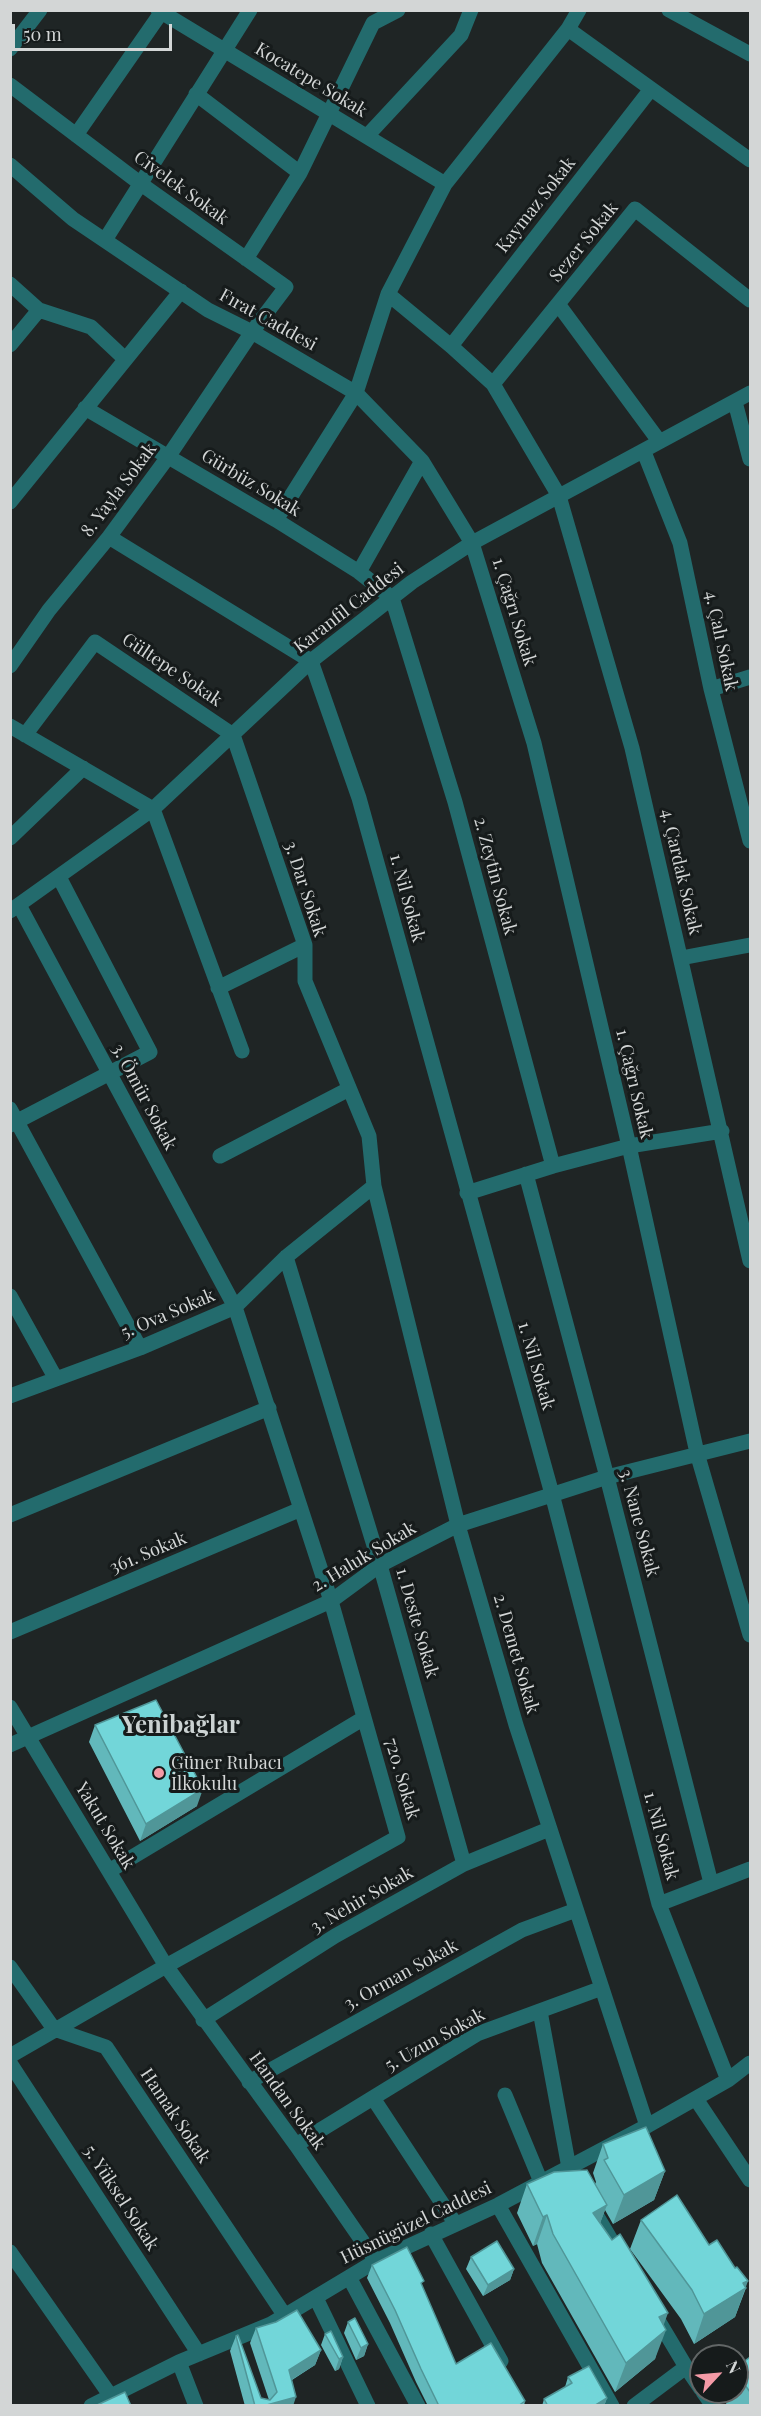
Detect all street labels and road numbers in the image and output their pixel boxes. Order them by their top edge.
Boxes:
street label: Kocatepe Sokak [251,38,371,122]
street label: Civelek Sokak [129,146,233,230]
street label: Kaymaz Sokak [492,153,580,257]
street label: Sezer Sokak [545,198,623,286]
street label: Fırat Caddesi [216,284,320,356]
street label: 8. Yayla Sokak [77,439,161,541]
street label: Gürbüz Sokak [197,445,305,521]
street label: 1. Çağrı Sokak [487,555,541,669]
street label: Karanfil Caddesi [290,558,408,658]
street label: 4. Çalı Sokak [700,589,742,693]
street label: Gültepe Sokak [118,629,226,711]
street label: 4. Çardak Sokak [656,807,706,937]
street label: 2. Zeytin Sokak [469,815,521,937]
street label: 3. Dar Sokak [279,838,331,940]
street label: 1. Nil Sokak [385,851,429,945]
street label: 1. Çağrı Sokak [611,1027,657,1141]
street label: 3. Ömür Sokak [107,1040,181,1154]
street label: 5. Ova Sokak [118,1285,218,1343]
street label: 1. Nil Sokak [513,1319,559,1413]
street label: 3. Nane Sokak [614,1467,664,1579]
street label: 2. Haluk Sokak [308,1517,420,1597]
street label: 361. Sokak [106,1527,190,1579]
street label: 1. Deste Sokak [391,1565,443,1681]
street label: 2. Demet Sokak [489,1592,543,1716]
street label: 720. Sokak [380,1736,424,1822]
street label: Yakut Sokak [71,1779,139,1873]
street label: 1. Nil Sokak [639,1789,683,1883]
street label: 3. Nehir Sokak [307,1862,417,1938]
street label: 3. Orman Sokak [340,1935,462,2015]
street label: 5. Uzun Sokak [381,2004,489,2076]
street label: Handan Sokak [244,2048,330,2154]
street label: Hamak Sokak [135,2064,215,2168]
street label: 5. Yüksel Sokak [79,2141,163,2255]
street label: Hüsnügüzel Caddesi [337,2177,495,2269]

